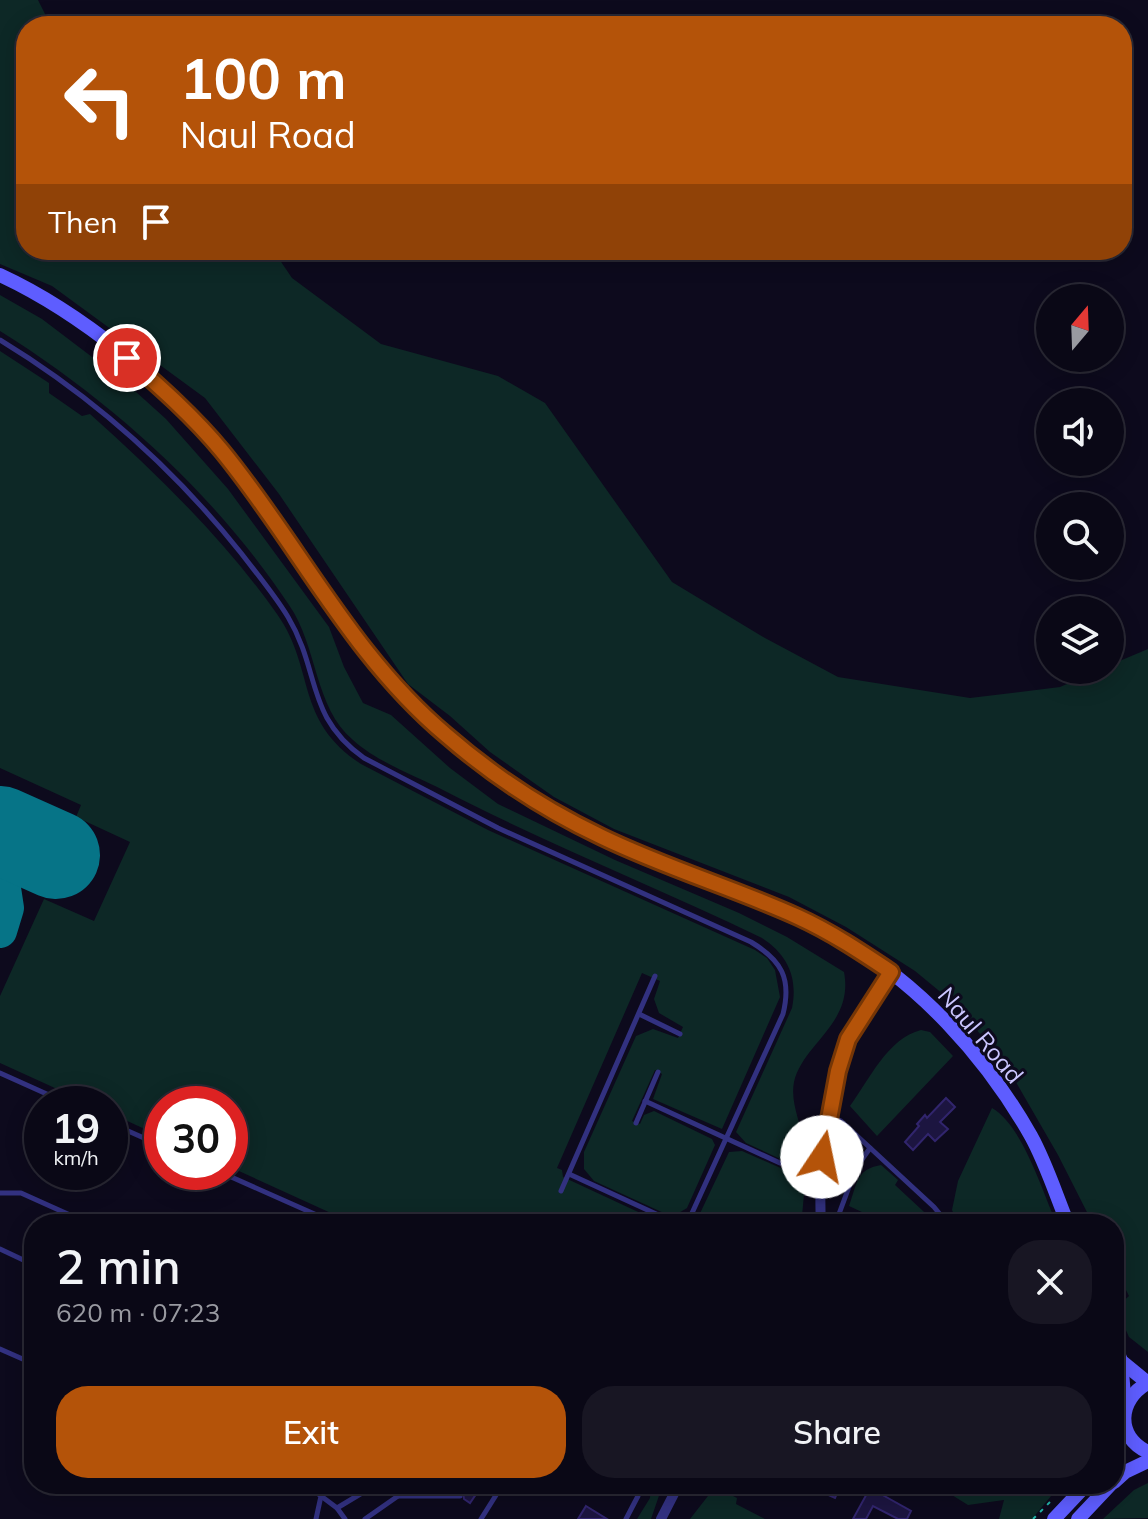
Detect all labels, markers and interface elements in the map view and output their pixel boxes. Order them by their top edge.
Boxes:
text: 100 m [180,43,347,113]
icon: left [48,48,152,152]
text: Naul Road [180,112,356,157]
icon: arrive [134,200,178,244]
text: Then [48,203,118,241]
north arrow [1036,284,1124,372]
map controls [1036,284,1124,684]
pin [93,324,161,392]
icon: arrive [105,336,149,380]
button: sound [1036,388,1124,476]
button: search [1036,492,1124,580]
button: layers [1036,596,1124,684]
street label: Naul Road [932,981,1030,1089]
speed limit sign: 30 [144,1086,248,1190]
text: 19 [52,1103,100,1153]
position arrow [780,1115,864,1199]
text: km/h [53,1145,99,1170]
text: 2 min [56,1236,181,1296]
button: close [1008,1240,1092,1324]
text: 620 m · 07:23 [56,1296,220,1329]
button: Exit [56,1386,566,1478]
button: Share [582,1386,1092,1478]

